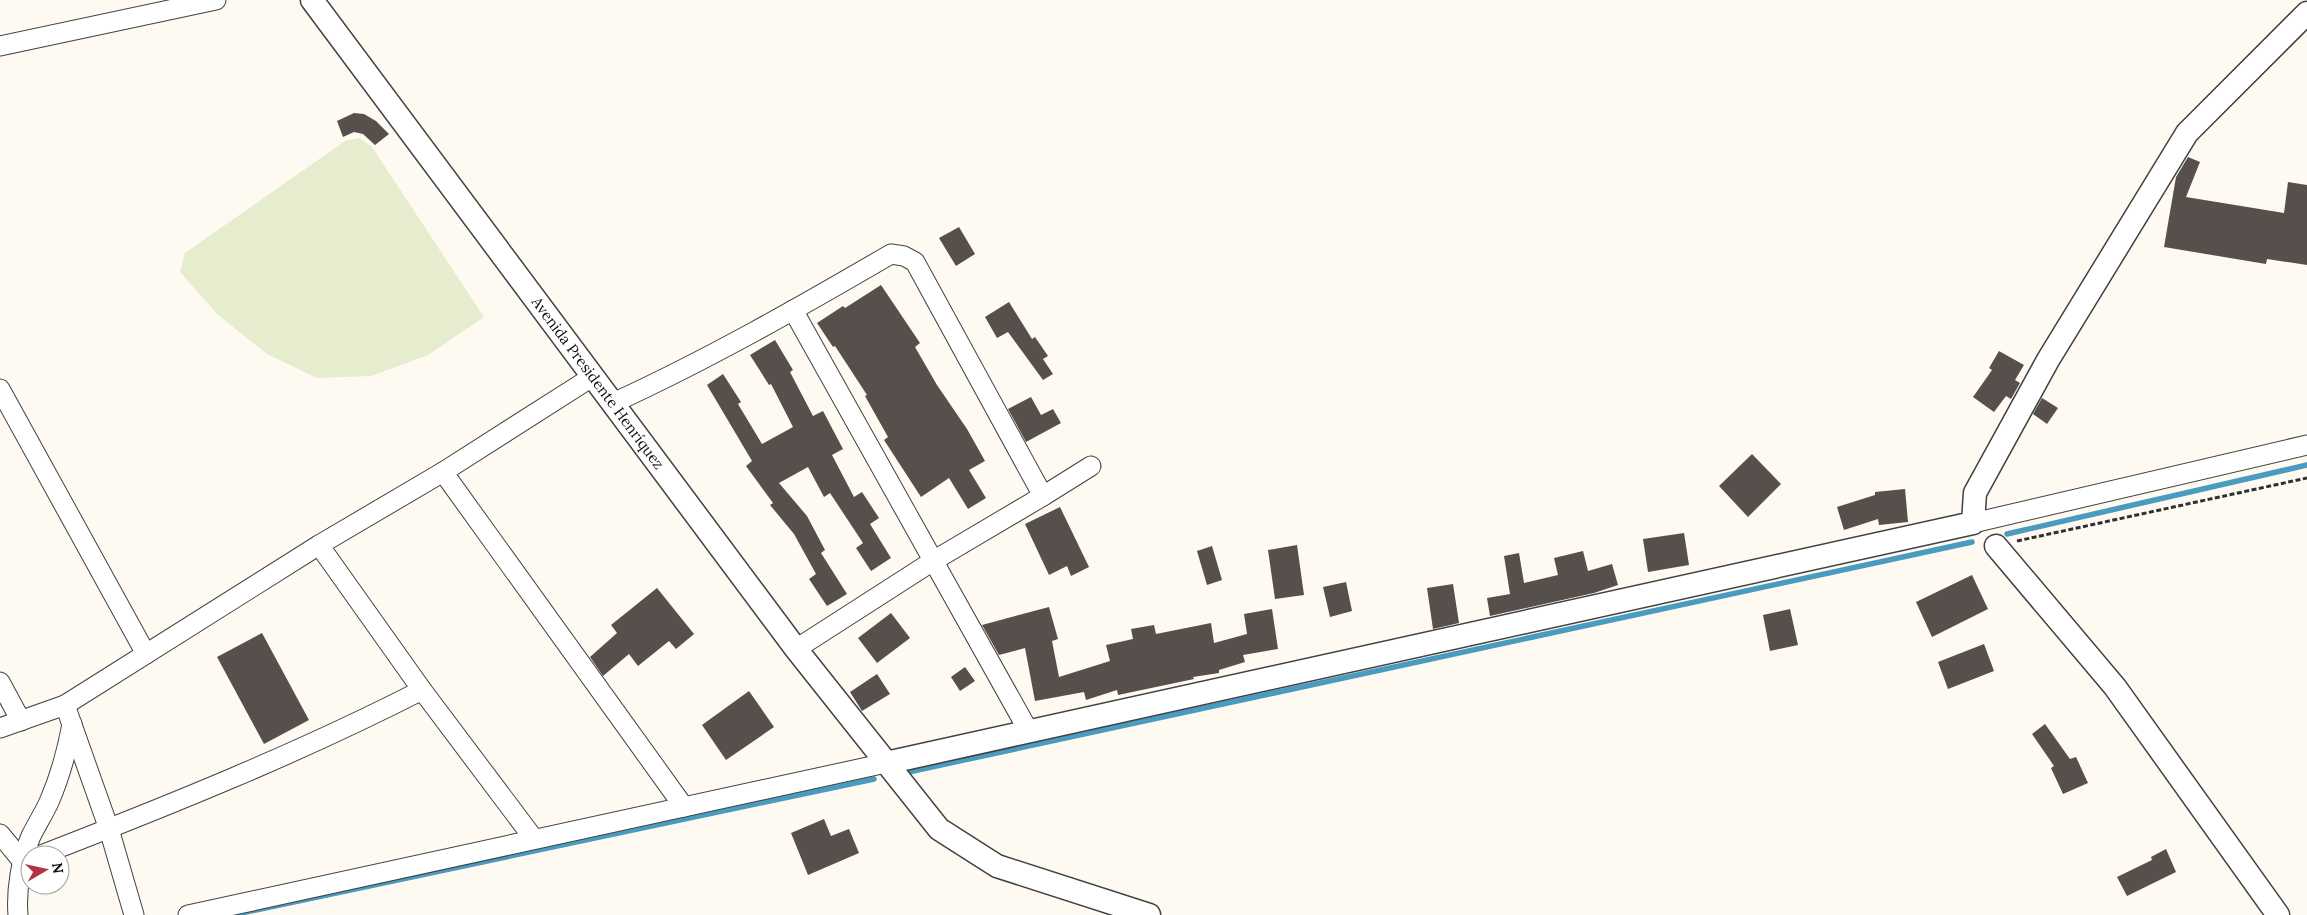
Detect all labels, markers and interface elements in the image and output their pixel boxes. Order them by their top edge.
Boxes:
street label: Avenida Presidente Henríquez [527,292,669,473]
north arrow [20,845,70,895]
text: N [48,861,68,875]

